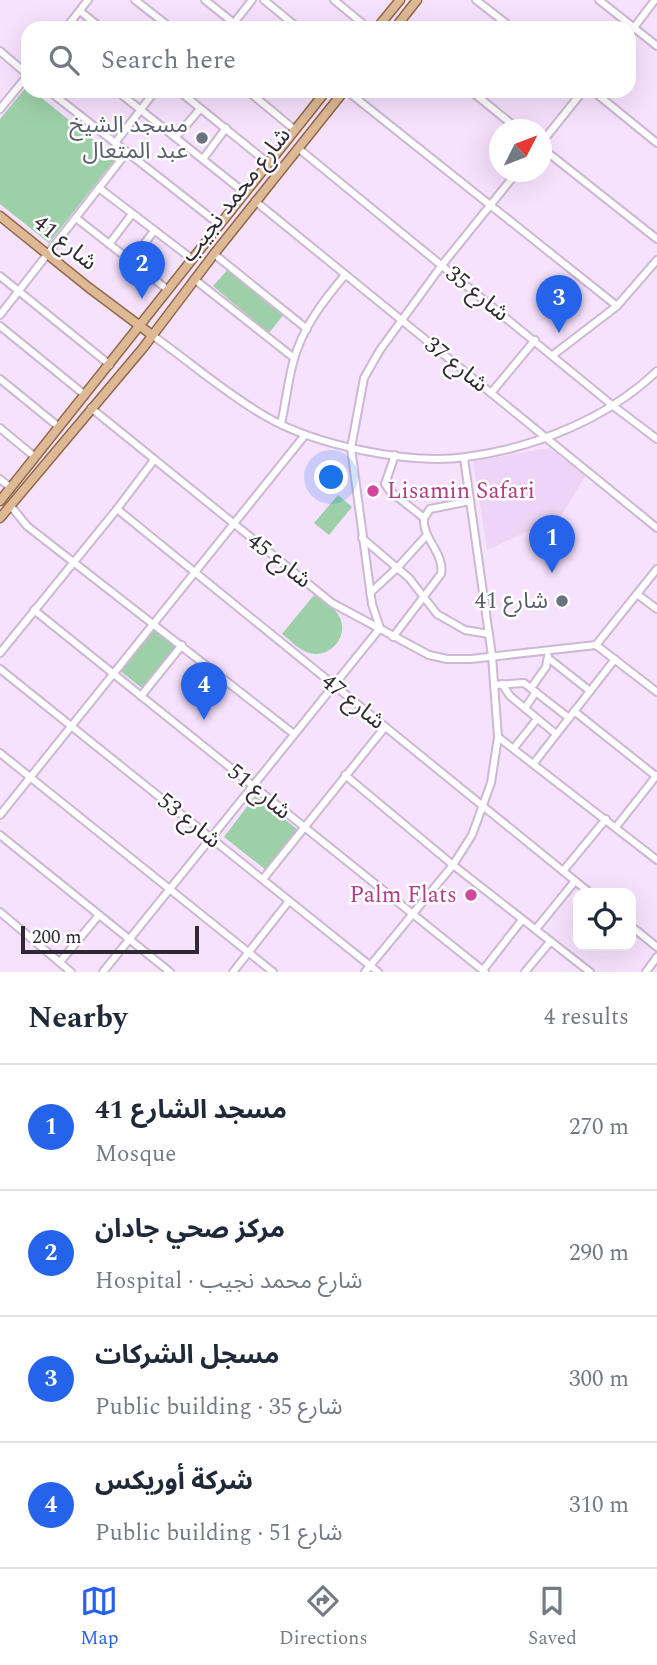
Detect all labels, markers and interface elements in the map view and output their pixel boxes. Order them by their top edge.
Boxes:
search box [21,21,636,98]
text: Search here [101,40,236,80]
icon: search [45,41,83,79]
place label: مسجد الشيخ عبد المتعال [69,108,188,169]
north arrow [489,119,552,182]
street label: شارع محمد نجيب [172,120,300,270]
marker: مسجد الشيخ عبد المتعال [194,130,210,146]
street label: شارع 41 [25,206,105,280]
pin: 2 [119,241,165,299]
street label: شارع 35 [437,257,517,331]
pin: 3 [536,275,582,333]
street label: شارع 37 [416,328,496,402]
your location [314,460,348,494]
place label: Lisamin Safari [387,474,535,509]
marker: Lisamin Safari [365,483,381,499]
pin: 1 [529,515,575,573]
street label: شارع 45 [239,525,319,597]
place label: شارع 41 [474,584,548,619]
marker: شارع 41 [554,593,570,609]
pin: 4 [181,662,227,720]
street label: شارع 47 [313,665,393,739]
street label: شارع 51 [219,755,299,829]
street label: شارع 53 [149,784,229,858]
place label: Palm Flats [350,878,457,913]
marker: Palm Flats [463,887,479,903]
map controls [573,888,636,951]
button: locate [573,888,636,951]
scale bar [21,923,200,955]
text: 200 m [32,923,82,952]
text: Nearby [28,995,127,1041]
text: 4 results [544,1000,629,1035]
text: مسجد الشارع 41 [95,1090,287,1130]
text: 1 [45,1110,57,1145]
text: 270 m [569,1110,629,1145]
text: Mosque [95,1137,176,1172]
text: مركز صحي جادان [95,1209,285,1249]
text: 2 [45,1236,57,1271]
text: 290 m [569,1236,629,1271]
text: Hospital · شارع محمد نجيب [95,1264,363,1299]
text: مسجل الشركات [95,1335,279,1375]
text: 3 [45,1362,57,1397]
text: 300 m [569,1362,629,1397]
text: Public building · شارع 35 [95,1390,343,1425]
text: شركة أوريكس [95,1461,253,1501]
text: 4 [45,1488,57,1523]
text: 310 m [569,1488,629,1523]
text: Public building · شارع 51 [95,1516,343,1551]
tab: Map [80,1582,119,1653]
tab: Directions [279,1582,368,1653]
tab: Saved [528,1582,577,1653]

